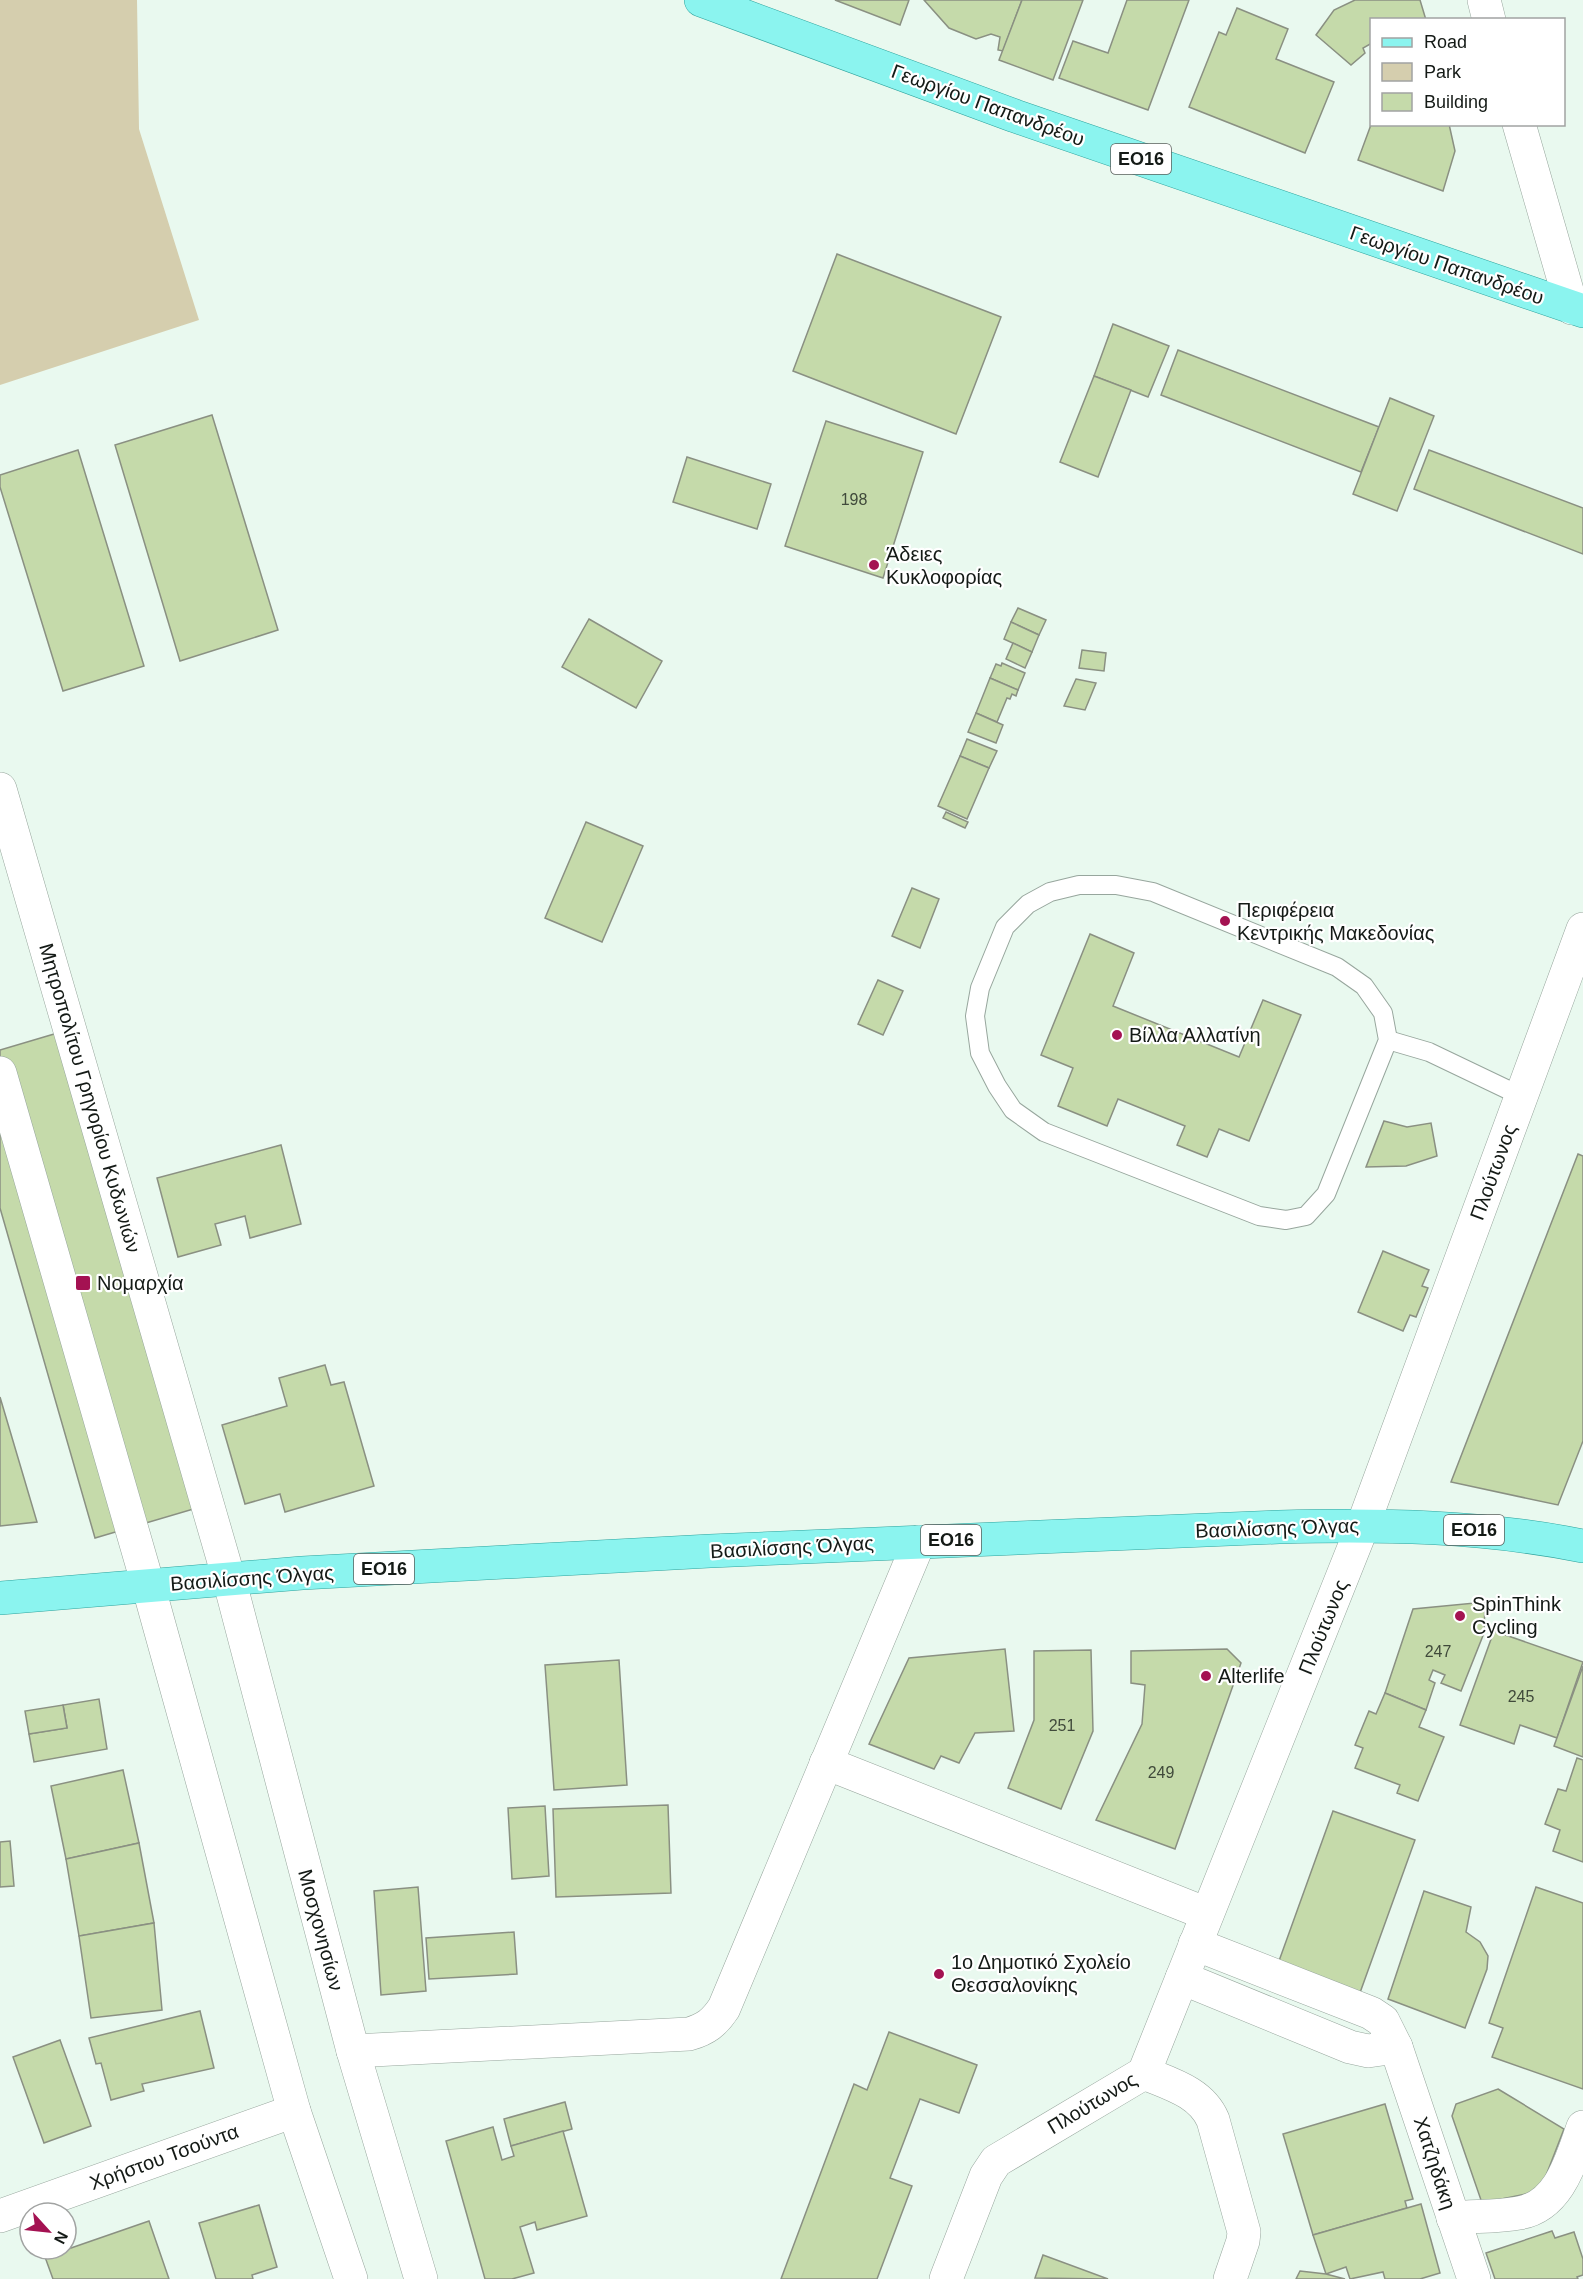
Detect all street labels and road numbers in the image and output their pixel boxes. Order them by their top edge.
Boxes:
street label: Γεωργίου Παπανδρέου [889,60,1087,150]
road number: ΕΟ16 [1111,144,1171,174]
street label: Γεωργίου Παπανδρέου [1347,221,1547,309]
street label: Μητροπολίτου Γρηγορίου Κυδωνιών [35,941,145,1255]
street label: Πλούτωνος [1466,1121,1521,1223]
street label: Βασιλίσσης Όλγας [1195,1514,1360,1542]
road number: ΕΟ16 [1444,1515,1504,1545]
road number: ΕΟ16 [921,1525,981,1555]
street label: Βασιλίσσης Όλγας [710,1532,875,1562]
road number: ΕΟ16 [354,1554,414,1584]
street label: Βασιλίσσης Όλγας [170,1561,335,1595]
street label: Πλούτωνος [1294,1576,1352,1678]
street label: Μοσχονησίων [294,1867,348,1993]
street label: Πλούτωνος [1043,2068,1141,2138]
street label: Χατζηδάκη [1410,2114,1460,2212]
street label: Χρήστου Τσούντα [87,2120,241,2194]

